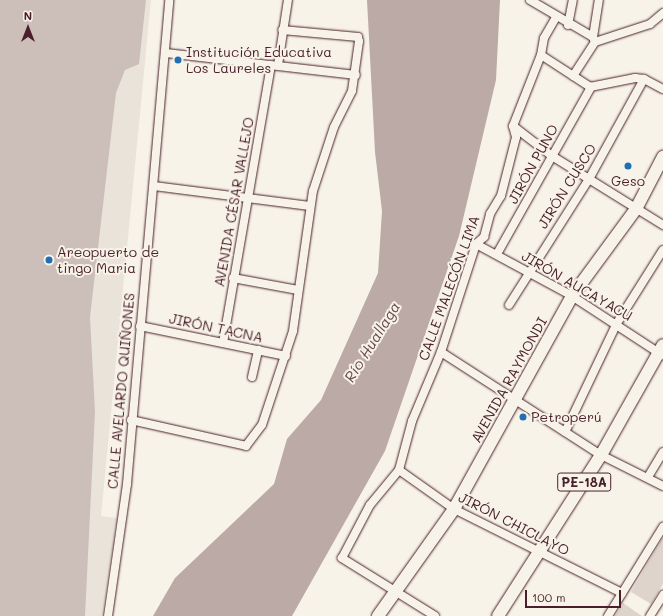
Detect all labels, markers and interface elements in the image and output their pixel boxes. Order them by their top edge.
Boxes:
north arrow [8,8,48,48]
text: N [24,8,32,23]
place label: Institución Educativa Los Laureles [186,44,332,76]
marker: Institución Educativa Los Laureles [173,55,183,65]
street label: AVENIDA CÉSAR VALLEJO [211,116,257,288]
street label: JIRÓN PUNO [504,121,562,207]
street label: JIRÓN CUSCO [534,140,600,232]
marker: Geso [623,161,633,171]
place label: Geso [611,173,645,189]
street label: CALLE MALECÓN LIMA [415,213,483,363]
place label: Areopuerto de tingo Maria [57,244,159,276]
street label: JIRÓN AUCAYACU [519,248,635,324]
marker: Areopuerto de tingo Maria [44,255,54,265]
street label: CALLE AVELARDO QUIÑONES [104,292,138,490]
water label: Río Huallaga [340,299,404,385]
street label: JIRÓN TACNA [168,310,264,346]
street label: AVENIDA RAYMONDI [467,314,551,446]
place label: Petroperú [531,409,602,425]
marker: Petroperú [518,412,528,422]
road number: PE-18A [557,471,611,493]
street label: JIRÓN CHICLAYO [456,489,572,559]
scale bar [527,582,623,608]
text: 100 m [532,589,566,605]

